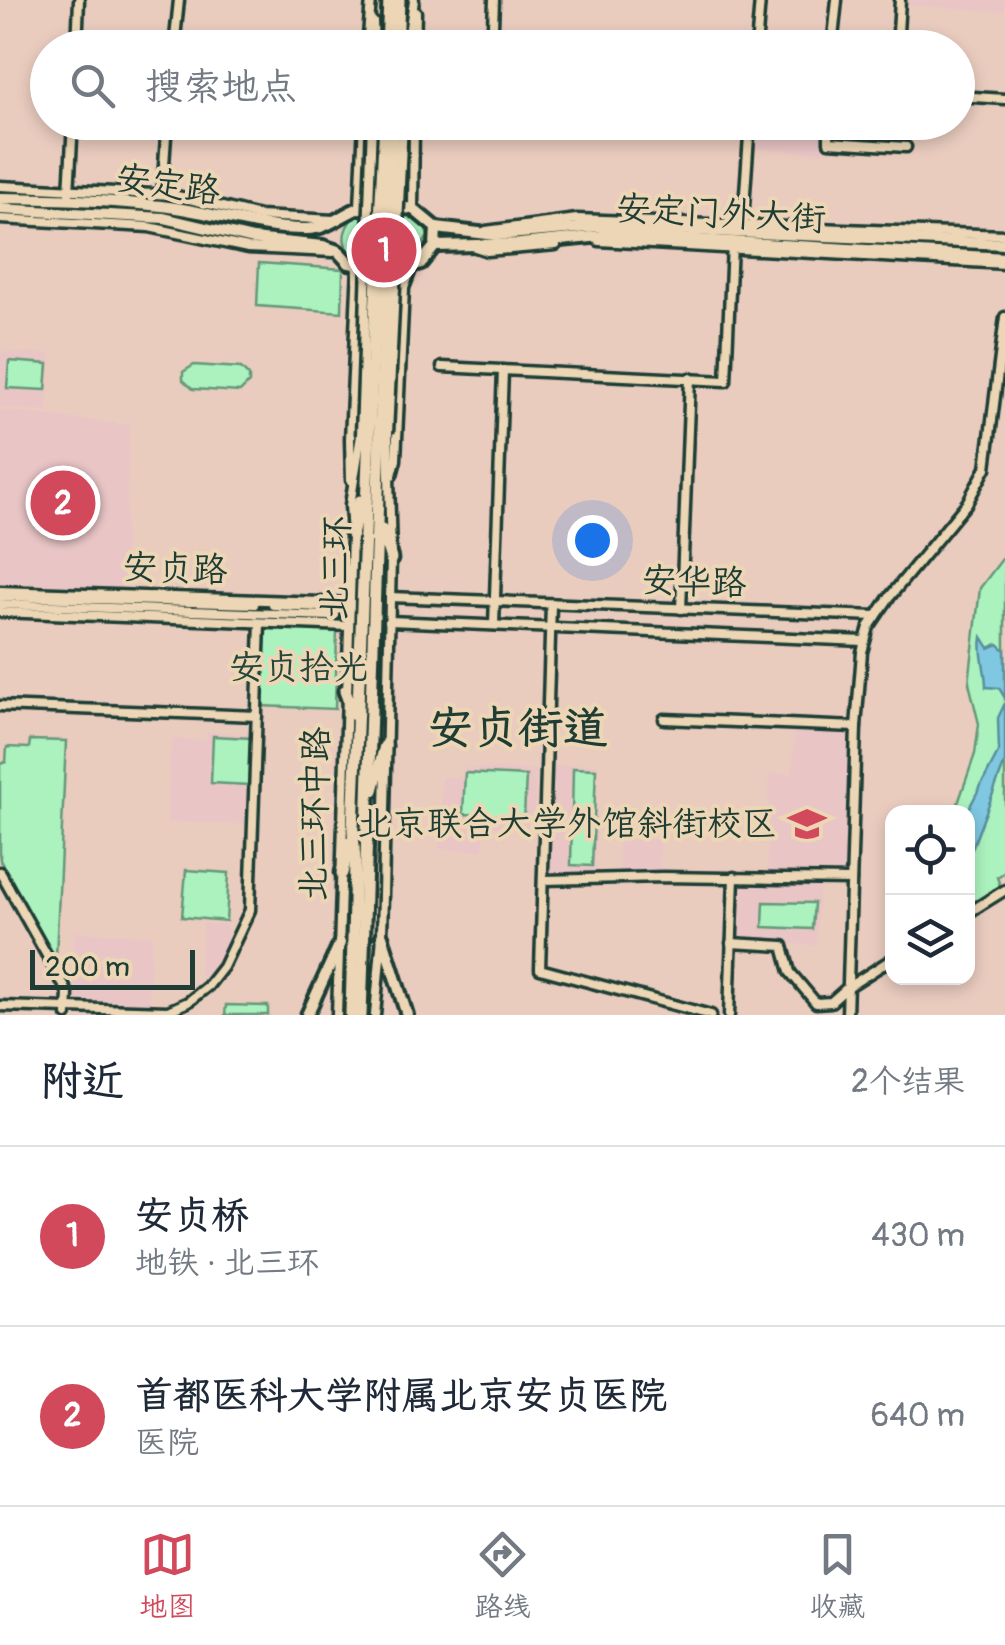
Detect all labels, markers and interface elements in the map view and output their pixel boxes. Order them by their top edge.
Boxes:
search box [30,30,975,140]
icon: search [65,58,120,113]
text: 搜索地点 [145,63,297,111]
street label: 安定路 [113,156,223,214]
street label: 安定门外大街 [615,187,827,241]
pin: 1 [352,212,416,288]
pin: 2 [30,466,96,540]
street label: 北三环 [312,515,360,621]
your location [567,515,618,566]
street label: 安贞路 [122,545,228,593]
street label: 安华路 [641,558,747,606]
park label: 安贞拾光 [229,646,369,690]
district label: 安贞街道 [428,701,608,757]
street label: 北三环中路 [291,726,339,902]
place label: 北京联合大学外馆斜街校区 [357,802,777,846]
school or university icon: 北京联合大学外馆斜街校区 [786,803,828,845]
map controls [885,805,975,985]
button: locate [885,805,975,895]
button: layers [885,895,975,985]
scale bar [30,945,195,990]
text: 200 m [45,950,130,985]
text: 附近 [40,1056,124,1108]
text: 2个结果 [851,1062,965,1102]
text: 安贞桥 [135,1192,249,1240]
text: 1 [66,1216,79,1256]
text: 430 m [871,1216,965,1256]
text: 地铁 · 北三环 [135,1243,319,1283]
text: 首都医科大学附属北京安贞医院 [135,1372,667,1420]
text: 2 [64,1396,81,1436]
text: 640 m [871,1396,965,1436]
text: 医院 [135,1423,199,1463]
tab: 地图 [139,1527,196,1625]
tab: 路线 [474,1527,531,1625]
tab: 收藏 [809,1527,866,1625]

